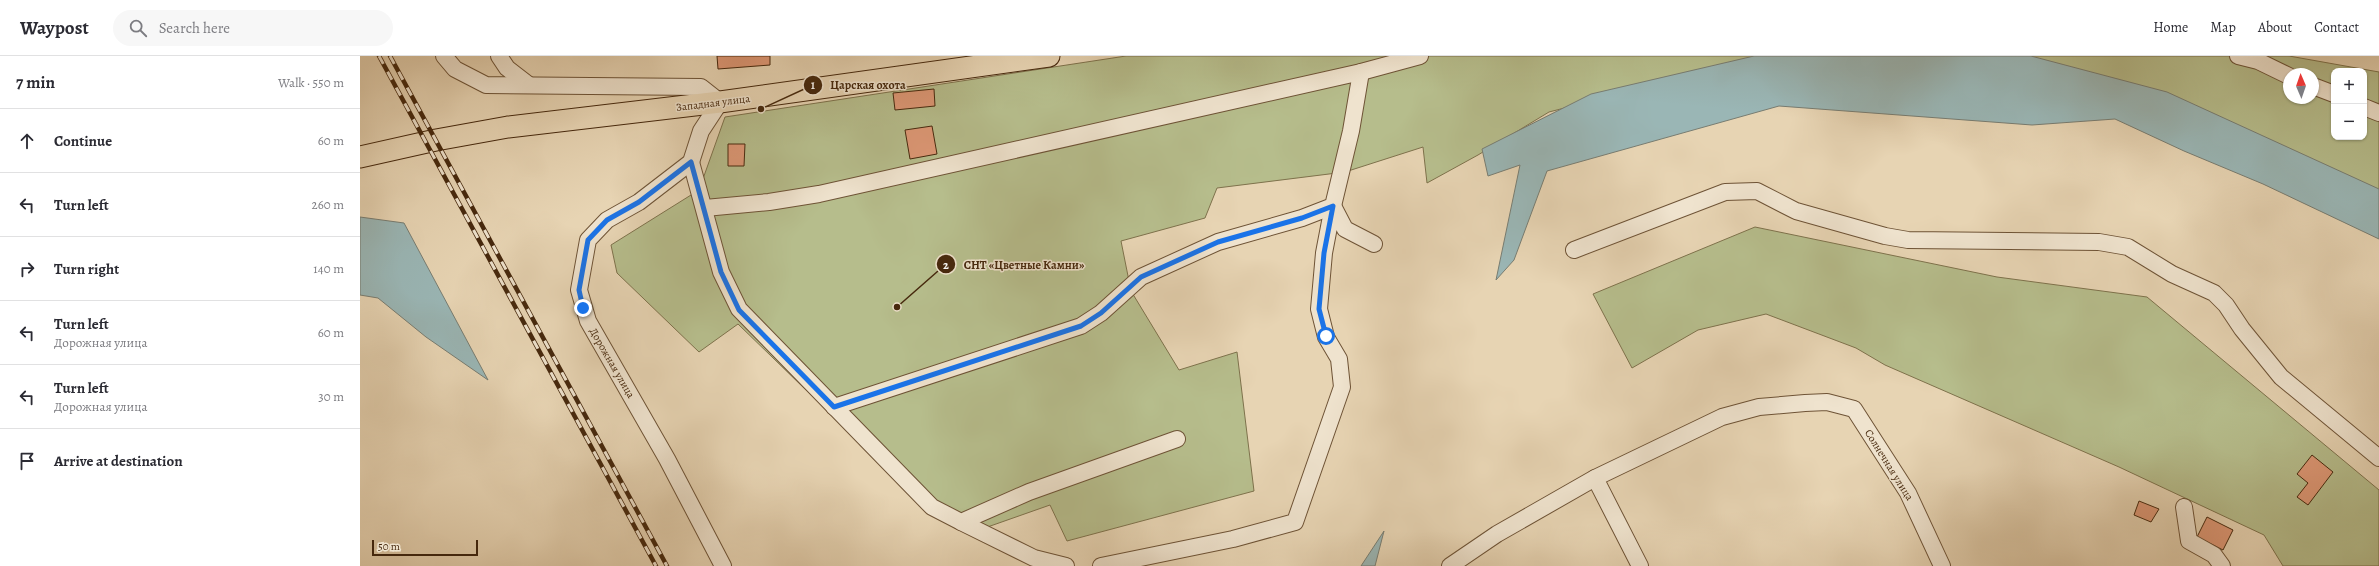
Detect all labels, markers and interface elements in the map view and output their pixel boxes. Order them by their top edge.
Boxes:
search box [113,10,393,46]
text: Waypost [20,15,89,41]
icon: search [127,17,149,39]
text: Search here [159,18,230,38]
text: Home [2153,18,2188,37]
text: Map [2210,18,2236,37]
text: About [2258,18,2292,37]
text: Contact [2314,18,2359,37]
north arrow [2283,68,2319,104]
map controls [2331,68,2367,140]
button: + [2331,68,2367,104]
text: 7 min [16,71,55,94]
callout: Царская охота [803,73,914,97]
text: Walk · 550 m [278,74,344,91]
text: 1 [811,77,816,93]
text: Царская охота [830,77,906,93]
street label: Западная улица [675,91,752,115]
button: − [2331,104,2367,140]
icon: ahead [16,130,38,152]
text: Continue [54,131,112,151]
text: 60 m [318,132,344,149]
icon: left [16,194,38,216]
text: Turn left [54,195,109,215]
text: 260 m [311,196,344,213]
callout: СНТ «Цветные Камни» [936,252,1093,276]
text: 2 [943,257,949,273]
text: СНТ «Цветные Камни» [964,257,1085,273]
icon: right [16,258,38,280]
text: Turn right [54,259,119,279]
text: 140 m [313,260,344,277]
route end [574,299,592,317]
text: Turn left [54,314,109,334]
icon: left [16,322,38,344]
text: 60 m [318,324,344,341]
street label: Дорожная улица [586,325,639,402]
route start [1317,327,1335,345]
text: Дорожная улица [54,334,147,351]
text: Turn left [54,378,109,398]
icon: left [16,386,38,408]
text: 30 m [318,388,344,405]
text: Дорожная улица [54,398,147,415]
street label: Солнечная улица [1861,426,1917,504]
icon: arrive [16,450,38,472]
text: Arrive at destination [54,451,183,471]
scale bar [372,538,478,557]
text: 50 m [378,539,400,554]

